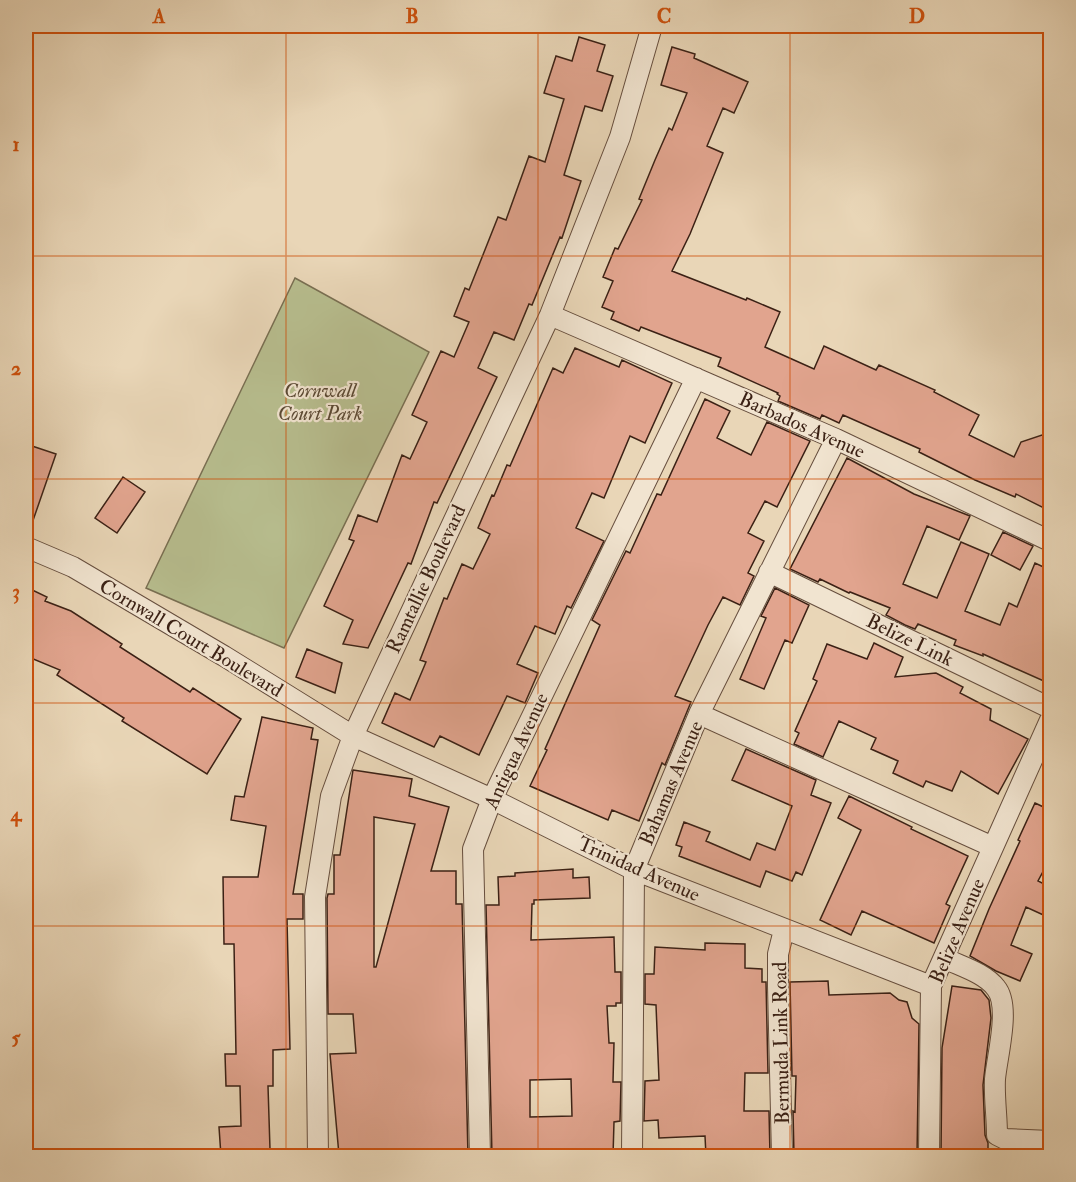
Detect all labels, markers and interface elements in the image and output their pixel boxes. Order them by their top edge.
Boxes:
text: A [152,4,166,29]
text: B [405,4,419,29]
text: C [657,4,671,29]
text: D [909,4,925,29]
text: 1 [12,132,20,157]
text: 2 [11,356,21,381]
park label: Cornwall Court Park [278,378,362,426]
street label: Barbados Avenue [735,386,869,464]
street label: Ramtallie Boulevard [381,501,471,657]
street label: Cornwall Court Boulevard [95,573,288,703]
text: 3 [12,579,20,604]
street label: Belize Link [862,608,958,672]
street label: Antigua Avenue [478,689,554,814]
street label: Bahamas Avenue [634,717,708,849]
text: 4 [10,802,23,827]
street label: Trinidad Avenue [574,831,704,907]
street label: Belize Avenue [924,875,990,987]
street label: Bermuda Link Road [767,961,795,1125]
text: 5 [12,1025,22,1050]

